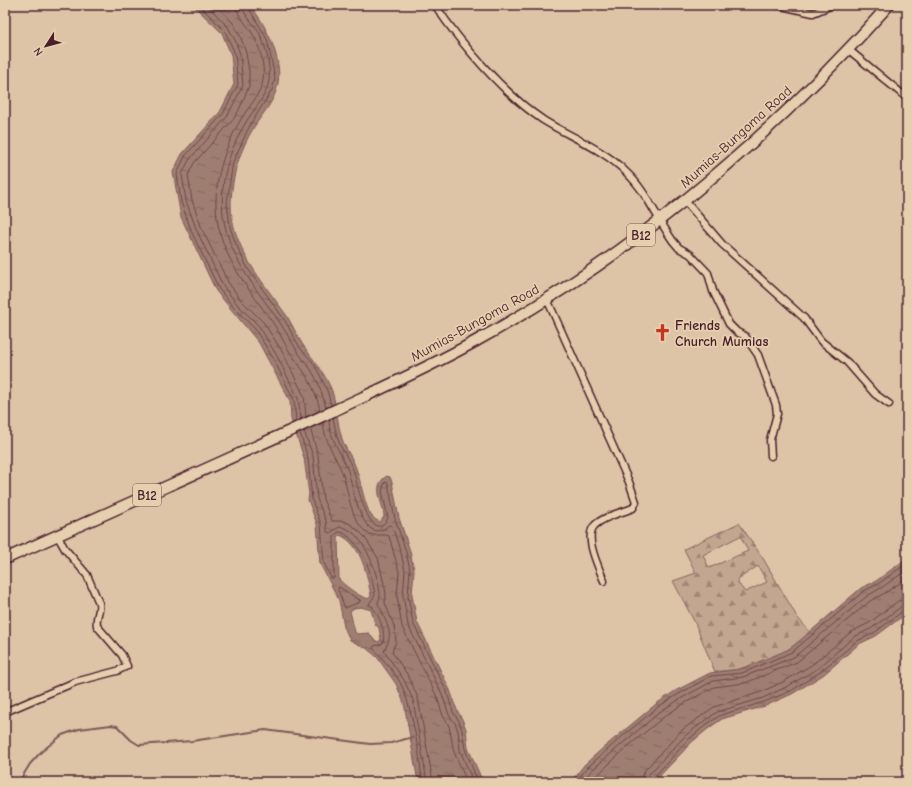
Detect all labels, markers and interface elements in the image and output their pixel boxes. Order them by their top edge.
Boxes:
north arrow [26,26,66,66]
text: N [31,45,46,58]
street label: Mumias-Bungoma Road [677,82,795,192]
road number: B12 [627,224,655,246]
street label: Mumias-Bungoma Road [408,281,542,365]
place label: Friends Church Mumias [675,317,768,350]
church icon: Friends Church Mumias [652,323,672,343]
road number: B12 [133,484,161,506]

